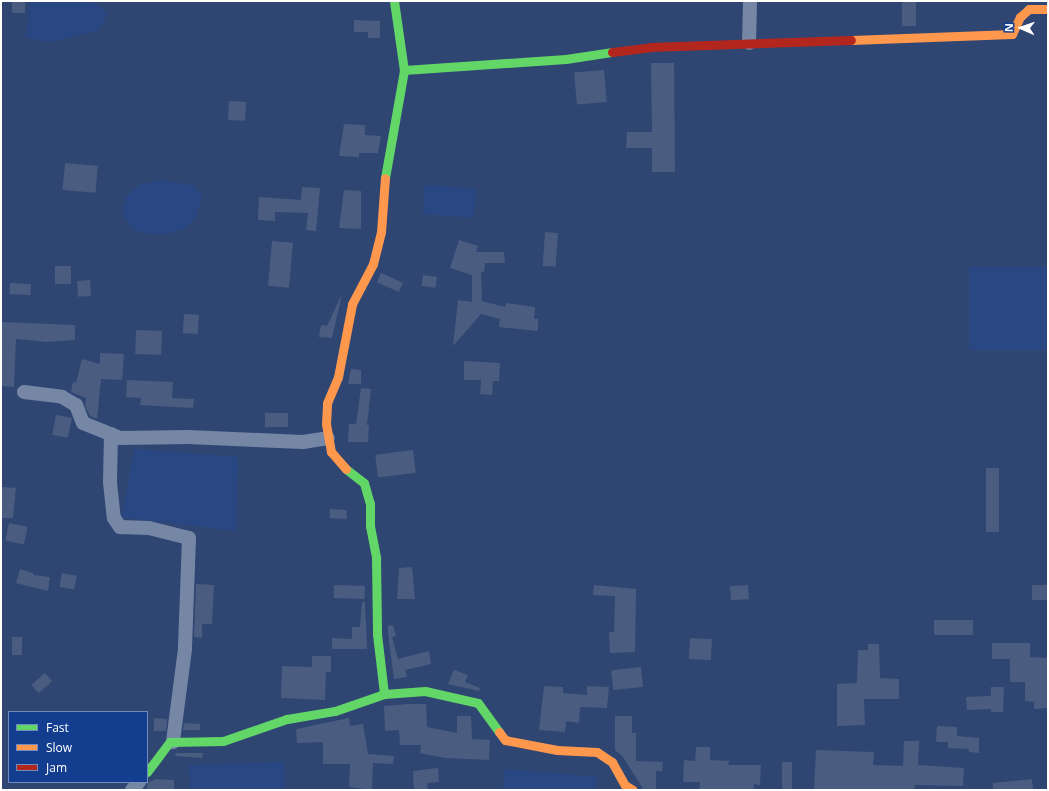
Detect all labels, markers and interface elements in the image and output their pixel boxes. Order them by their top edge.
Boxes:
north arrow [1001,8,1041,48]
text: N [1001,23,1016,32]
legend [8,711,148,783]
text: Fast [46,719,69,736]
text: Slow [46,739,72,756]
text: Jam [46,759,67,776]

